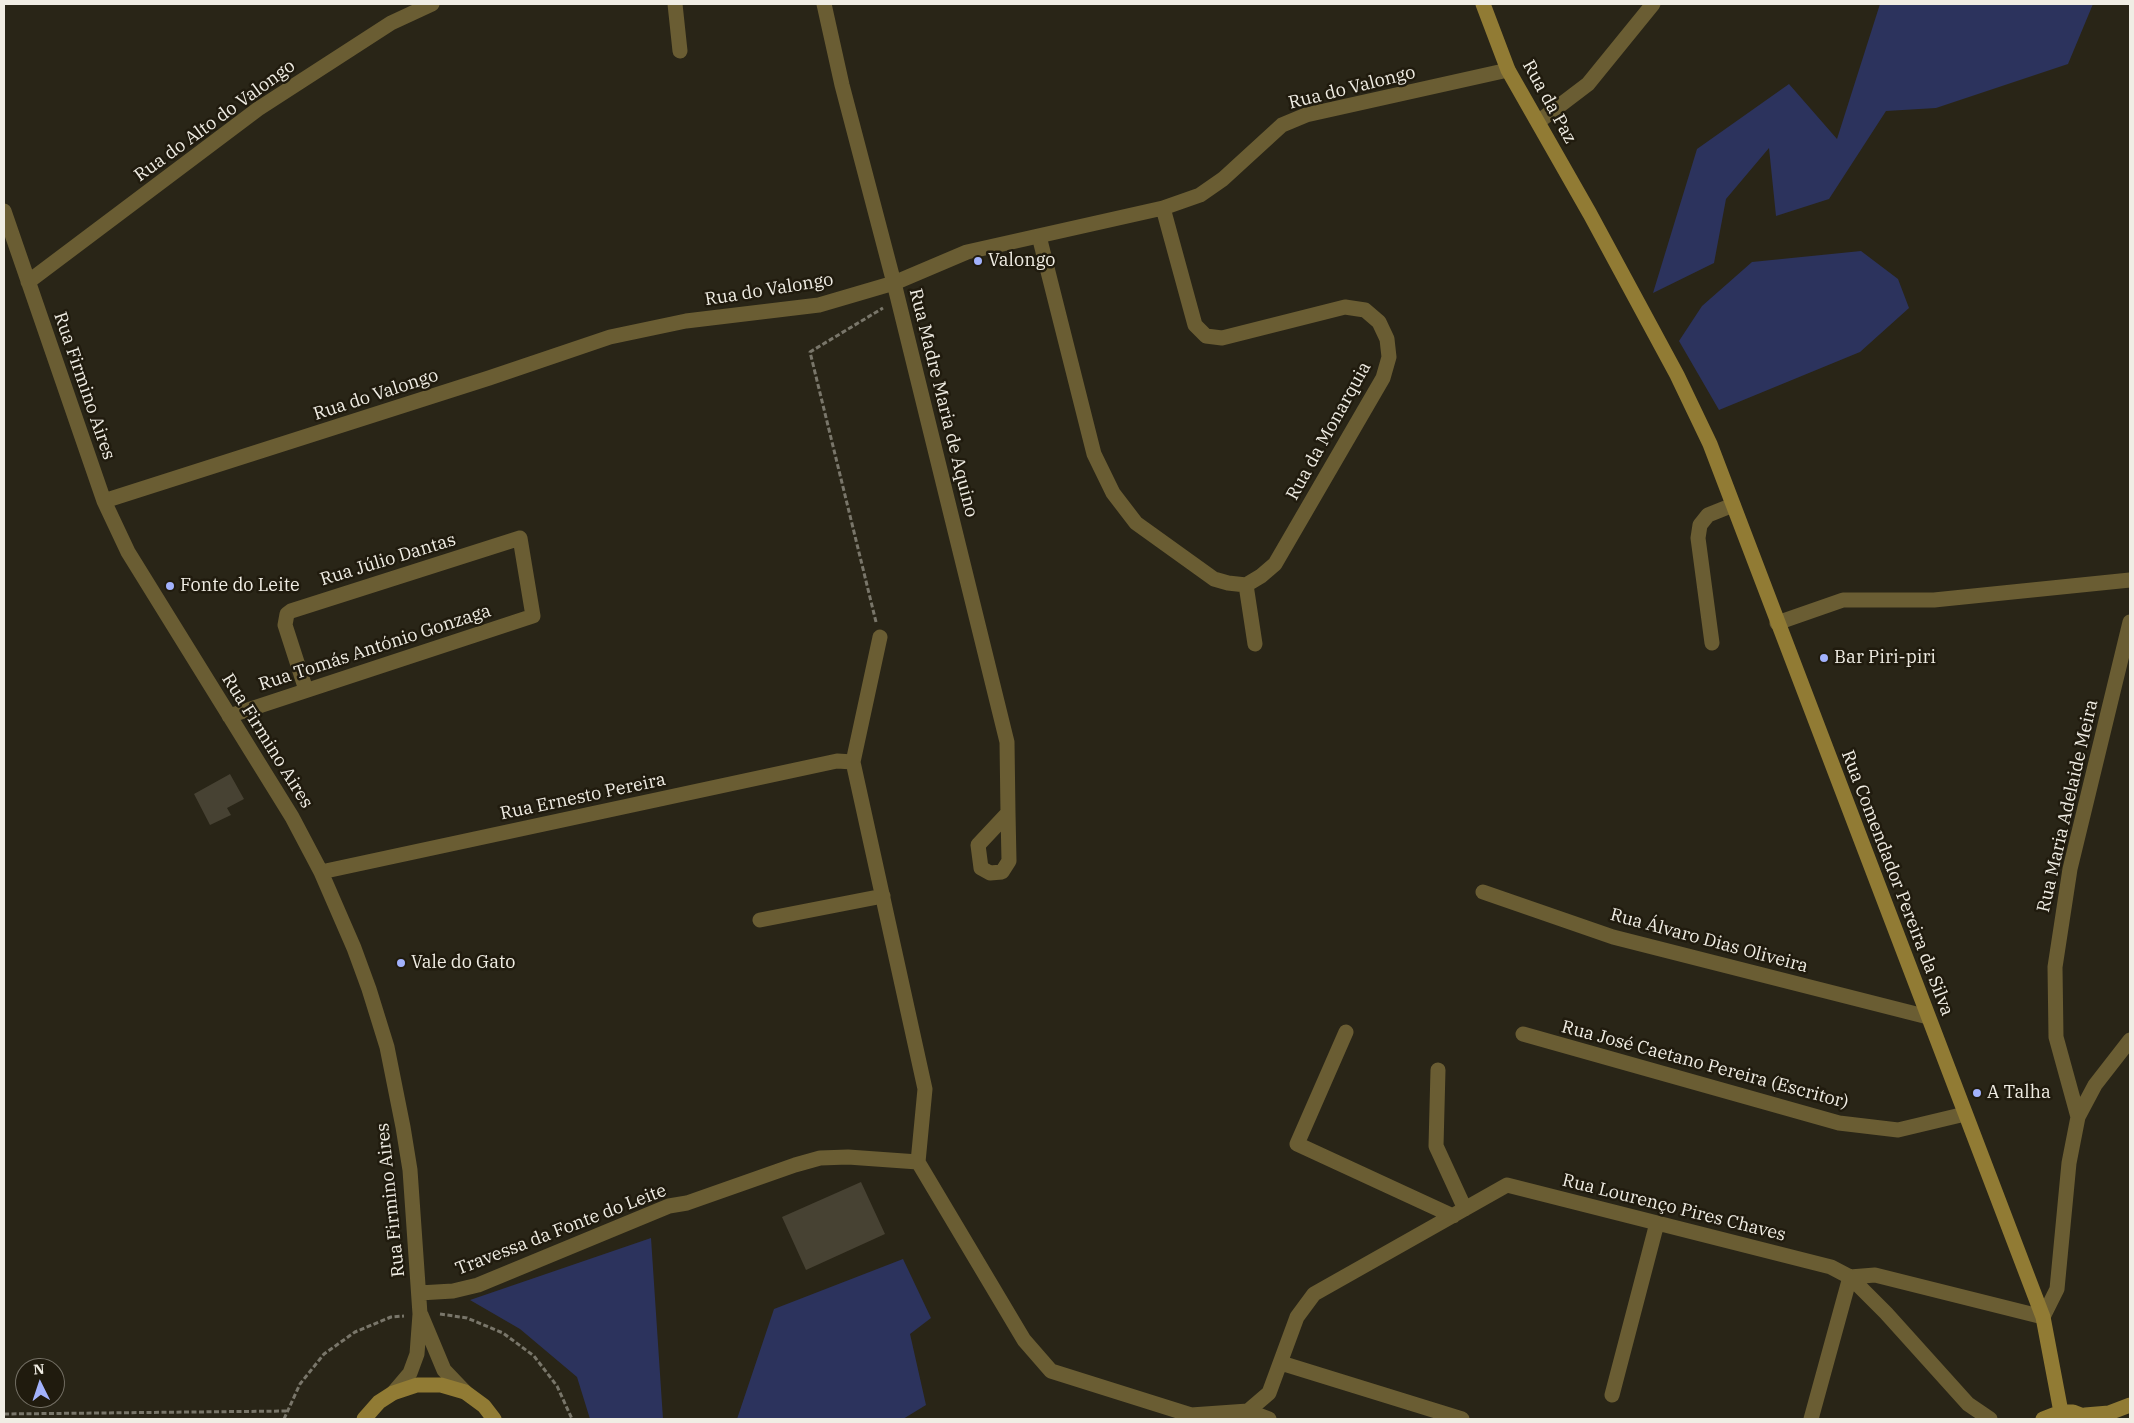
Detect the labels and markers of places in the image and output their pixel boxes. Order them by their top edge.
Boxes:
place label: Valongo [988,250,1055,272]
marker: Valongo [972,255,984,267]
place label: Fonte do Leite [180,575,300,597]
marker: Fonte do Leite [164,580,176,592]
place label: Bar Piri-piri [1834,647,1936,669]
marker: Bar Piri-piri [1818,652,1830,664]
place label: Vale do Gato [411,952,515,974]
marker: Vale do Gato [395,957,407,969]
place label: A Talha [1987,1082,2051,1104]
marker: A Talha [1971,1087,1983,1099]

